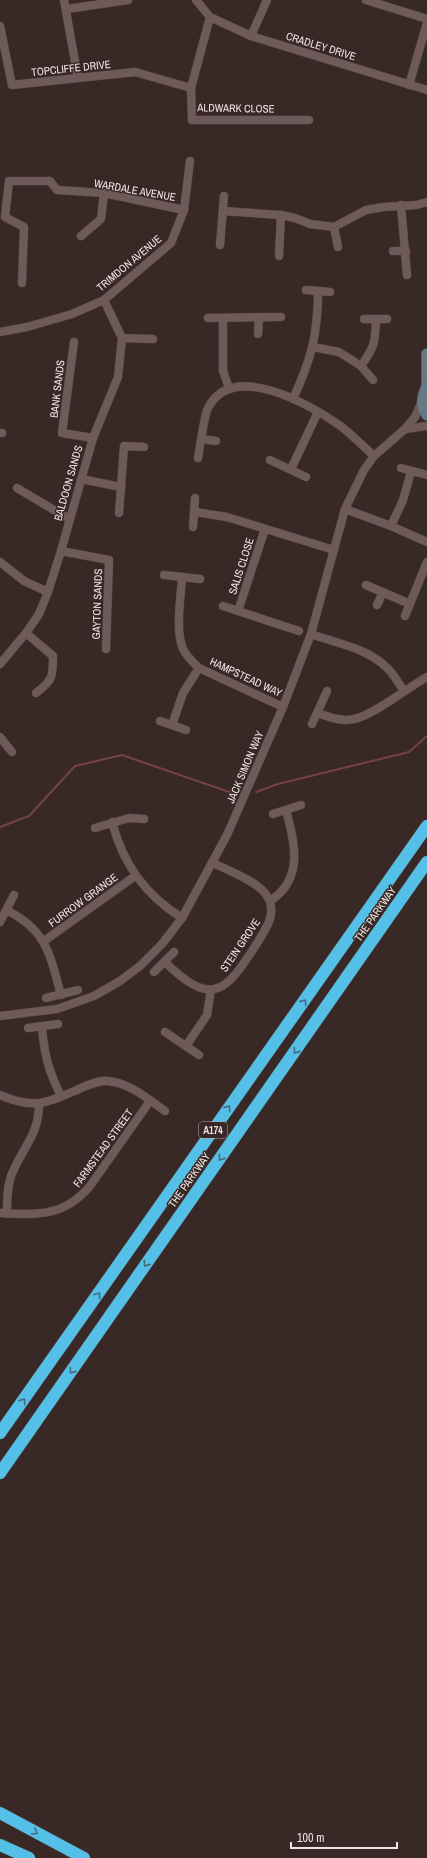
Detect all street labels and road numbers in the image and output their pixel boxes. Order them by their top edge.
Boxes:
street label: CRADLEY DRIVE [284,29,358,63]
street label: TOPCLIFFE DRIVE [31,57,111,79]
street label: ALDWARK CLOSE [196,100,275,116]
street label: WARDALE AVENUE [93,176,177,204]
street label: TRIMDON AVENUE [94,232,164,294]
street label: BANK SANDS [47,359,67,419]
street label: BALDOON SANDS [51,444,85,522]
street label: SALIS CLOSE [225,536,257,596]
street label: GAYTON SANDS [89,568,105,640]
street label: HAMPSTEAD WAY [208,654,284,700]
street label: JACK SIMON WAY [223,729,267,805]
street label: FURROW GRANGE [46,870,120,930]
street label: THE PARKWAY [351,884,399,944]
street label: STEIN GROVE [217,916,263,974]
street label: FARMSTEAD STREET [70,1106,136,1190]
road number: A174 [199,1122,227,1138]
street label: THE PARKWAY [165,1150,213,1210]

